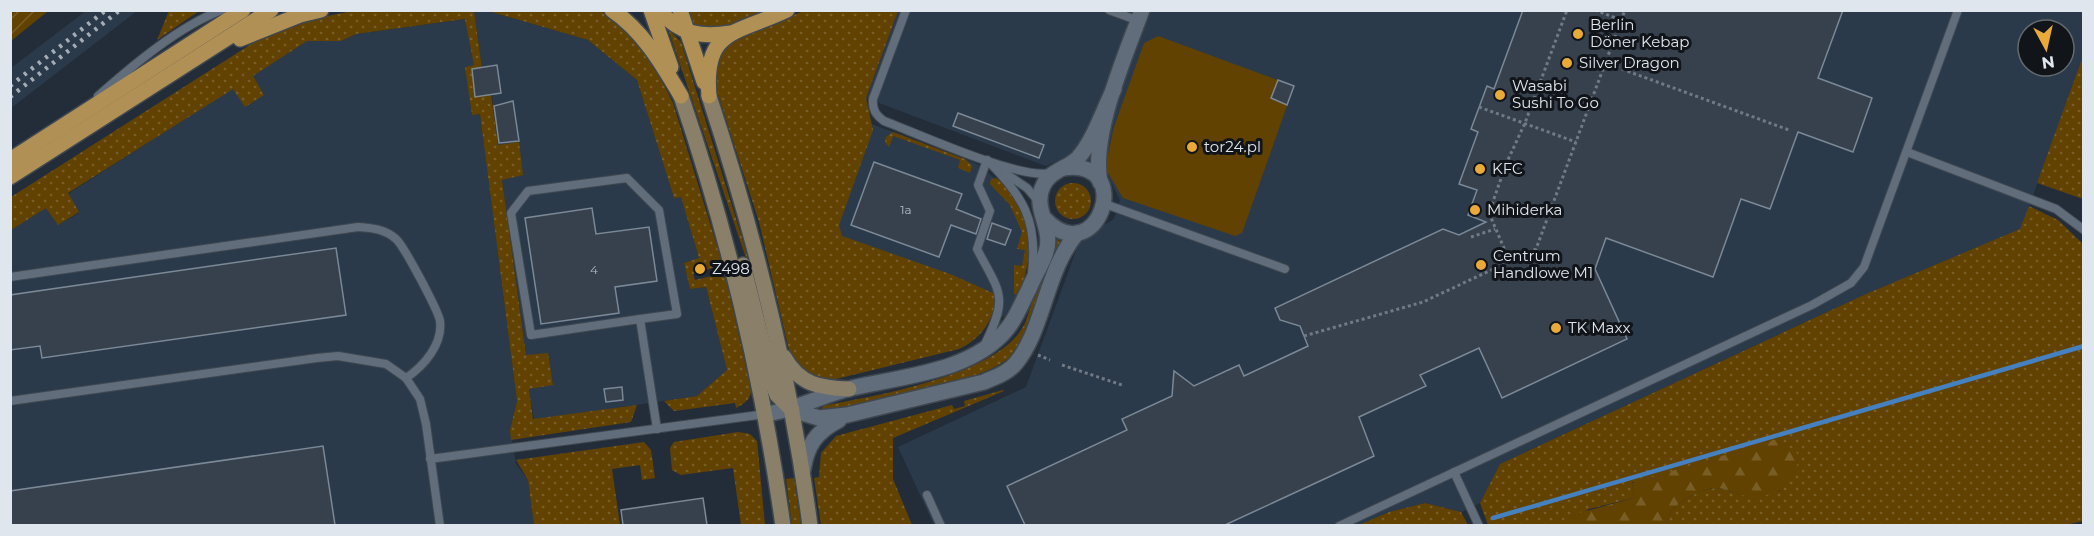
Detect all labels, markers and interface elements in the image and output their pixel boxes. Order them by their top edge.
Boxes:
place label: Berlin Döner Kebap [1590,15,1689,51]
north arrow [2016,18,2076,78]
marker: Berlin Döner Kebap [1571,27,1585,41]
text: N [2040,52,2056,73]
place label: Silver Dragon [1579,53,1680,72]
marker: Silver Dragon [1560,56,1574,70]
place label: Wasabi Sushi To Go [1512,76,1599,112]
marker: Wasabi Sushi To Go [1493,88,1507,102]
place label: tor24.pl [1204,137,1261,156]
marker: tor24.pl [1185,140,1199,154]
place label: KFC [1492,159,1523,178]
marker: KFC [1473,162,1487,176]
place label: Mihiderka [1487,200,1562,219]
house number: 1a [900,202,912,217]
marker: Mihiderka [1468,203,1482,217]
place label: Centrum Handlowe M1 [1493,246,1593,282]
marker: Centrum Handlowe M1 [1474,258,1488,272]
place label: Z498 [712,259,750,278]
house number: 4 [590,262,598,277]
marker: Z498 [693,262,707,276]
place label: TK Maxx [1568,318,1630,337]
marker: TK Maxx [1549,321,1563,335]

